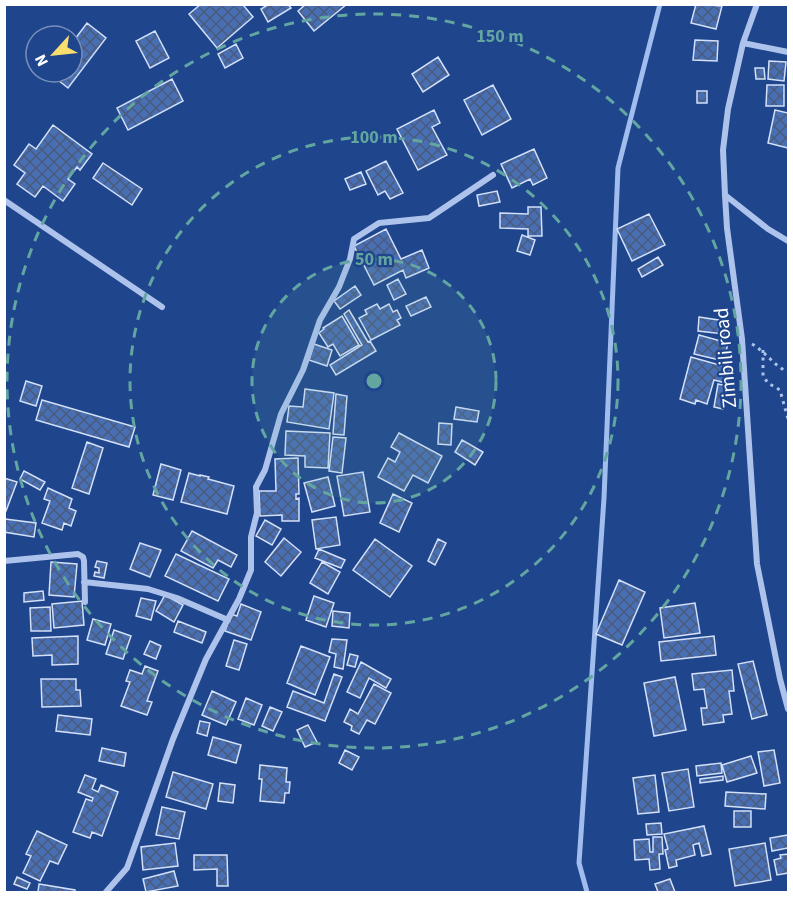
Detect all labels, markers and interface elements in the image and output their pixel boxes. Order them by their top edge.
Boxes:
north arrow [24,24,84,84]
text: 150 m [476,24,524,49]
text: N [29,51,54,70]
text: 100 m [350,125,398,150]
text: 50 m [355,247,393,272]
street label: Zimbili road [708,307,744,409]
centre of rings [364,371,384,391]

